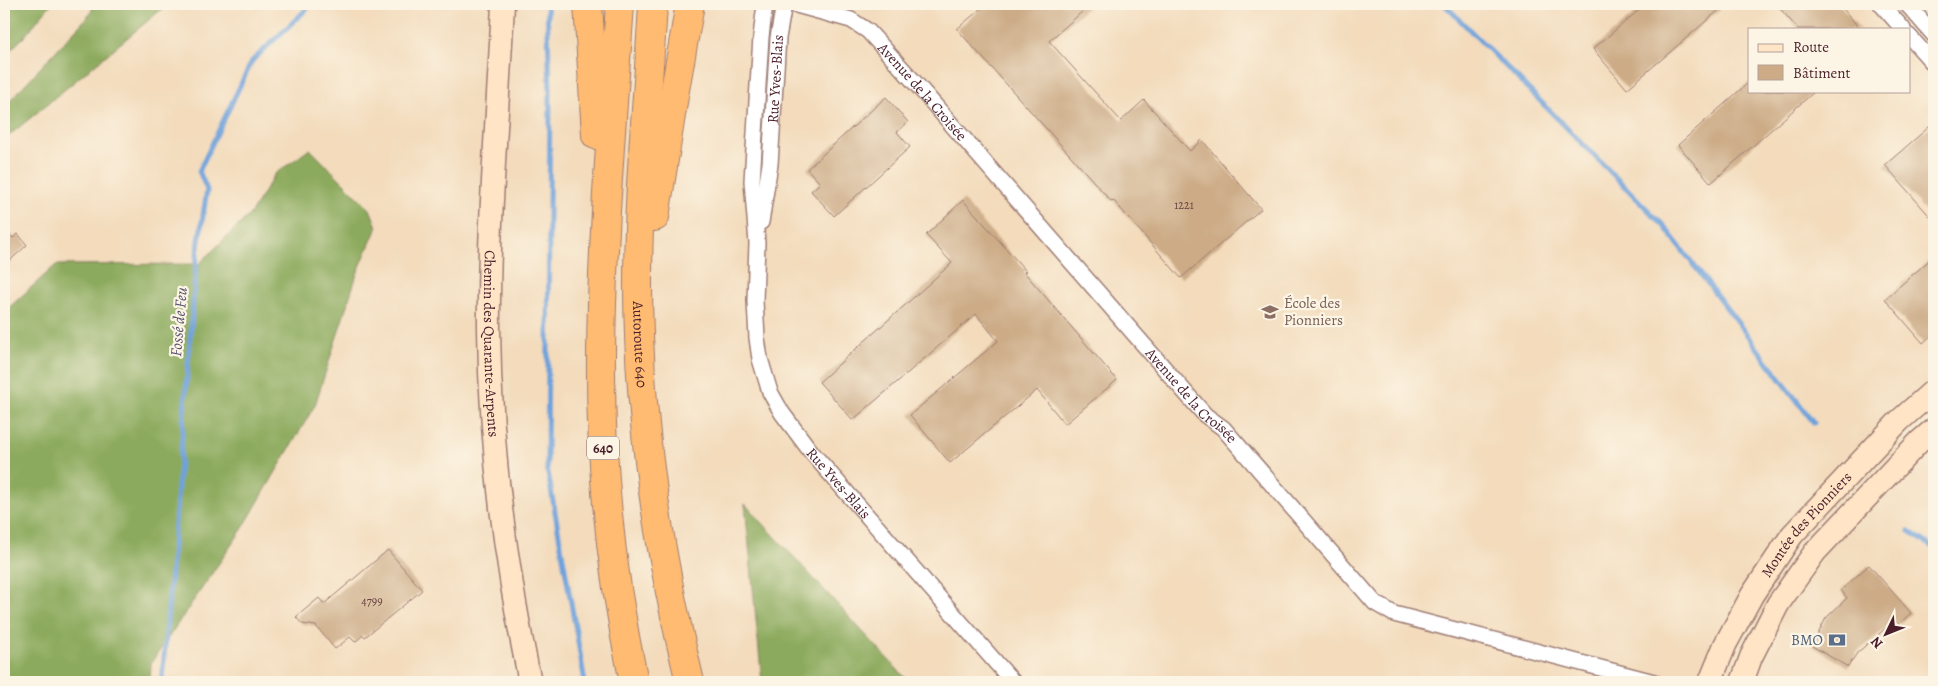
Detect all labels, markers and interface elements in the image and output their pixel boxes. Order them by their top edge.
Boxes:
legend [1748,28,1910,92]
street label: Rue Yves-Blais [763,33,788,124]
text: Route [1793,37,1829,57]
street label: Avenue de la Croisée [873,38,972,145]
text: Bâtiment [1793,63,1851,83]
house number: 1221 [1174,197,1194,213]
street label: Chemin des Quarante-Arpents [479,250,504,438]
water label: Fossé de Feu [165,286,193,358]
place label: École des Pionniers [1284,293,1343,330]
street label: Autoroute 640 [628,300,652,388]
school or university icon: École des Pionniers [1260,302,1280,322]
street label: Avenue de la Croisée [1140,343,1242,448]
road number: 640 [587,436,619,459]
street label: Rue Yves-Blais [802,443,875,523]
street label: Montée des Pionniers [1756,467,1856,581]
house number: 4799 [361,593,383,609]
north arrow [1860,608,1910,658]
place label: BMO [1791,630,1823,650]
bank icon: BMO [1827,630,1847,650]
text: N [1866,632,1887,653]

